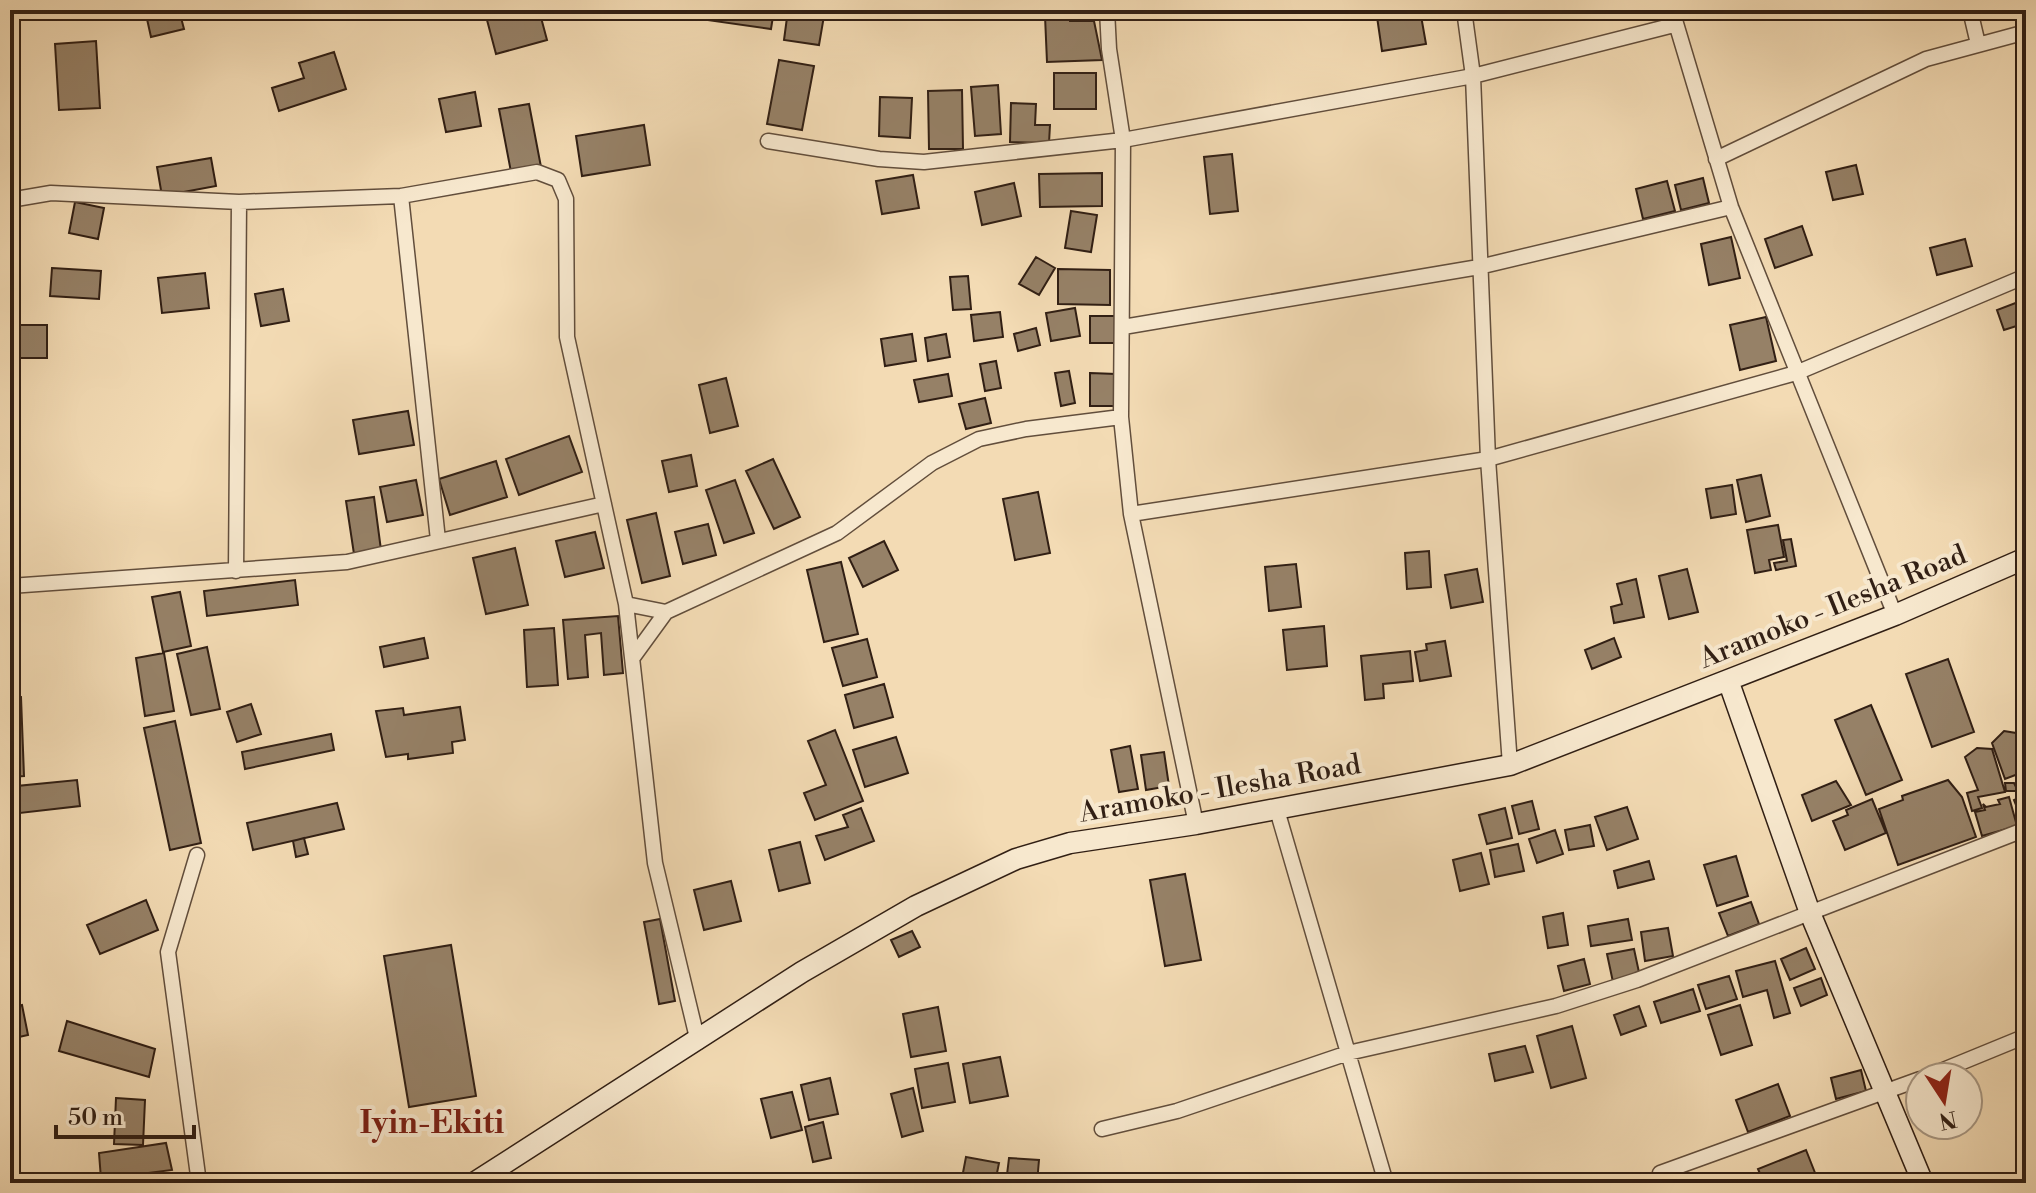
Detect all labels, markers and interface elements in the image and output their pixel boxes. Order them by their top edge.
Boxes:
street label: Aramoko - Ilesha Road [1693,537,1972,677]
street label: Aramoko - Ilesha Road [1076,747,1364,831]
north arrow [1904,1061,1984,1141]
scale bar [56,1089,194,1139]
text: 50 m [68,1103,123,1133]
district label: Iyin-Ekiti [360,1103,504,1143]
text: N [1936,1104,1959,1134]

